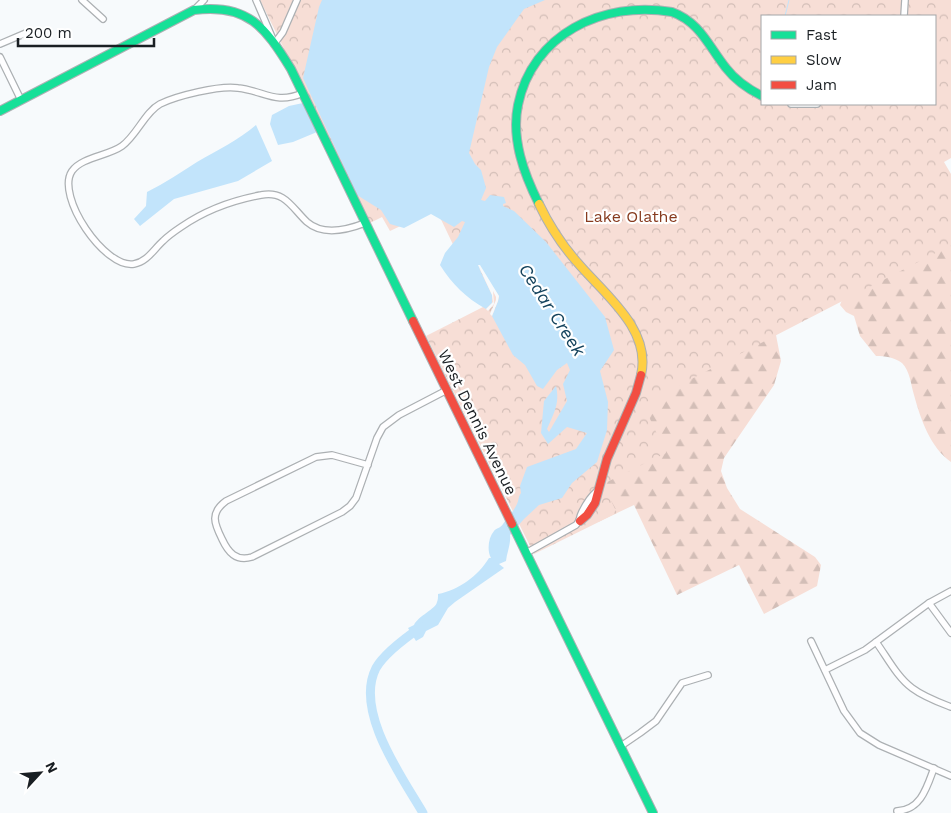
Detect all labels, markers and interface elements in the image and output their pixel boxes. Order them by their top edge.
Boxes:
scale bar [18,15,154,47]
legend [761,15,936,105]
text: 200 m [25,24,72,42]
text: Fast [806,26,838,44]
text: Slow [806,51,842,69]
text: Jam [806,76,837,94]
park label: Lake Olathe [584,207,678,226]
water label: Cedar Creek [515,259,591,361]
street label: West Dennis Avenue [434,346,521,498]
north arrow [15,748,65,798]
text: N [42,759,61,775]

